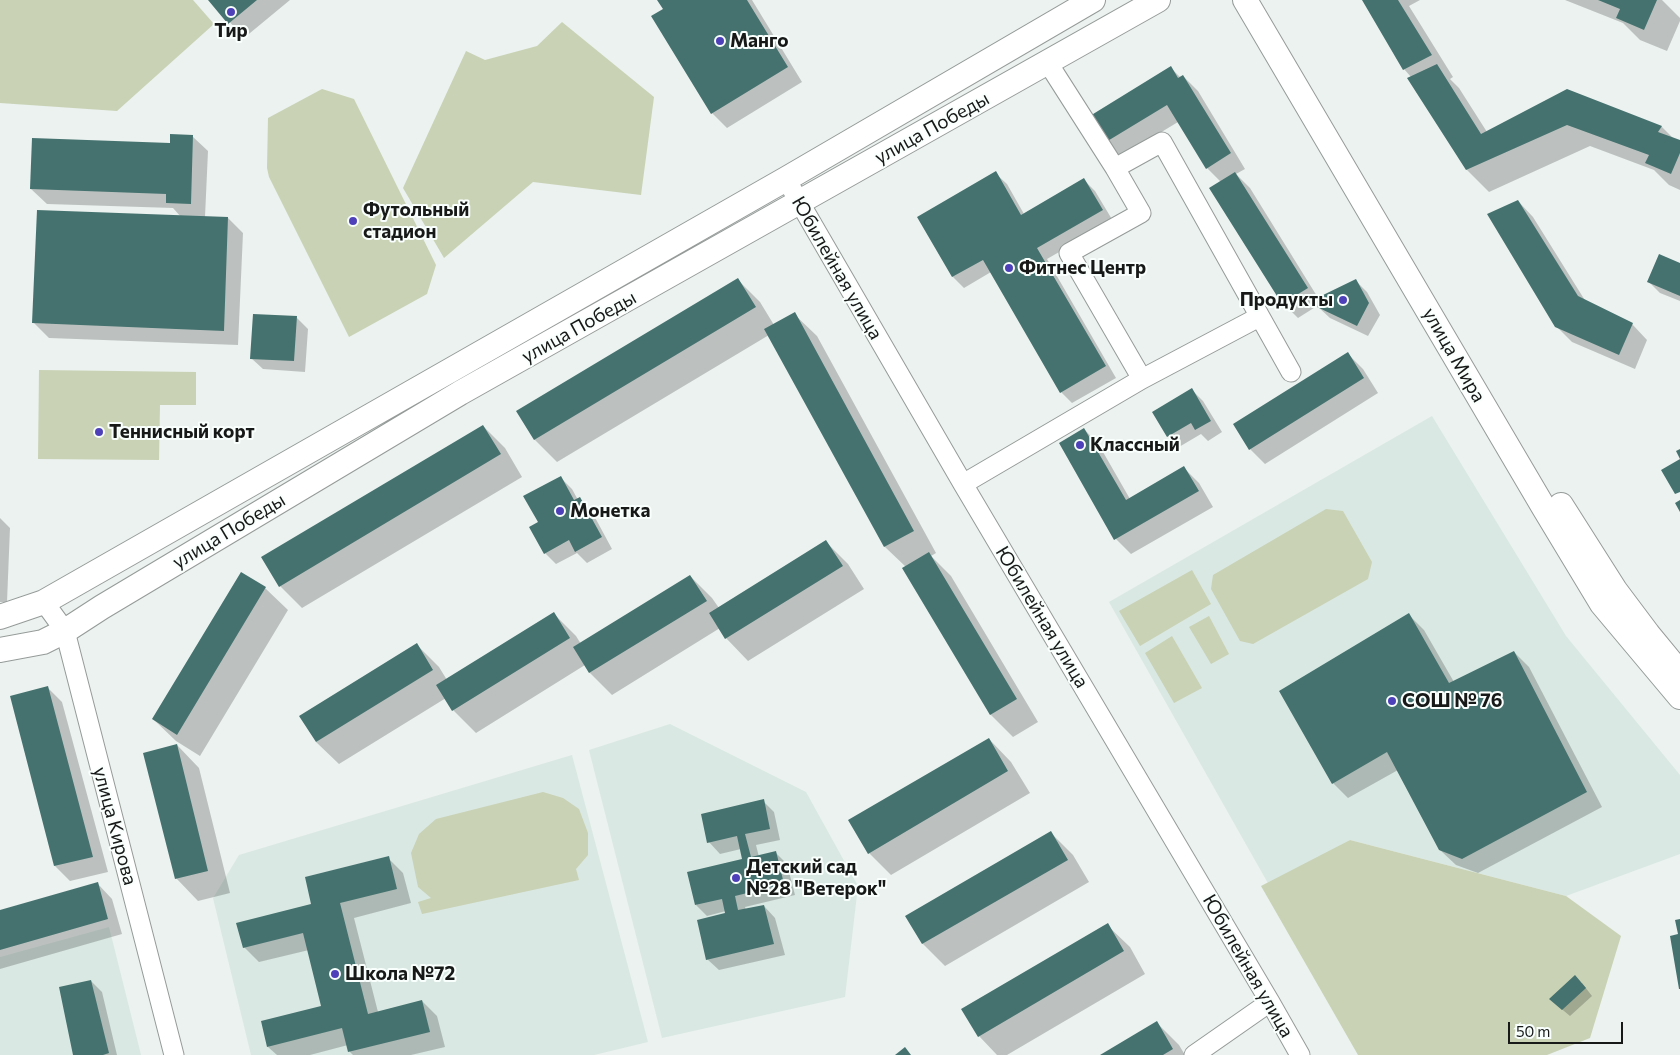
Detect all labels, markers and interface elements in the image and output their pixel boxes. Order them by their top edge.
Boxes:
marker: Тир [225,6,237,18]
place label: Тир [214,20,248,42]
place label: Манго [730,30,789,52]
marker: Манго [714,35,726,47]
street label: улица Победы [871,87,993,169]
street label: Юбилейная улица [787,193,887,343]
place label: Футольный стадион [363,199,469,243]
marker: Футольный стадион [347,215,359,227]
place label: Фитнес Центр [1019,257,1146,279]
marker: Фитнес Центр [1003,262,1015,274]
street label: улица Победы [518,286,640,368]
place label: Продукты [1240,289,1333,311]
marker: Продукты [1337,294,1349,306]
street label: улица Мира [1418,304,1490,406]
place label: Теннисный корт [109,421,255,443]
marker: Теннисный корт [93,426,105,438]
place label: Классный [1090,434,1180,456]
marker: Классный [1074,439,1086,451]
street label: улица Победы [168,488,290,574]
place label: Монетка [570,500,650,522]
marker: Монетка [554,505,566,517]
street label: Юбилейная улица [991,542,1093,692]
place label: СОШ № 76 [1402,690,1502,712]
marker: СОШ № 76 [1386,695,1398,707]
street label: улица Кирова [88,764,142,888]
place label: Детский сад №28 "Ветерок" [746,856,886,900]
marker: Детский сад №28 "Ветерок" [730,872,742,884]
street label: Юбилейная улица [1198,891,1298,1041]
place label: Школа №72 [345,963,455,985]
marker: Школа №72 [329,968,341,980]
scale bar [1510,1012,1625,1044]
text: 50 m [1516,1022,1550,1040]

